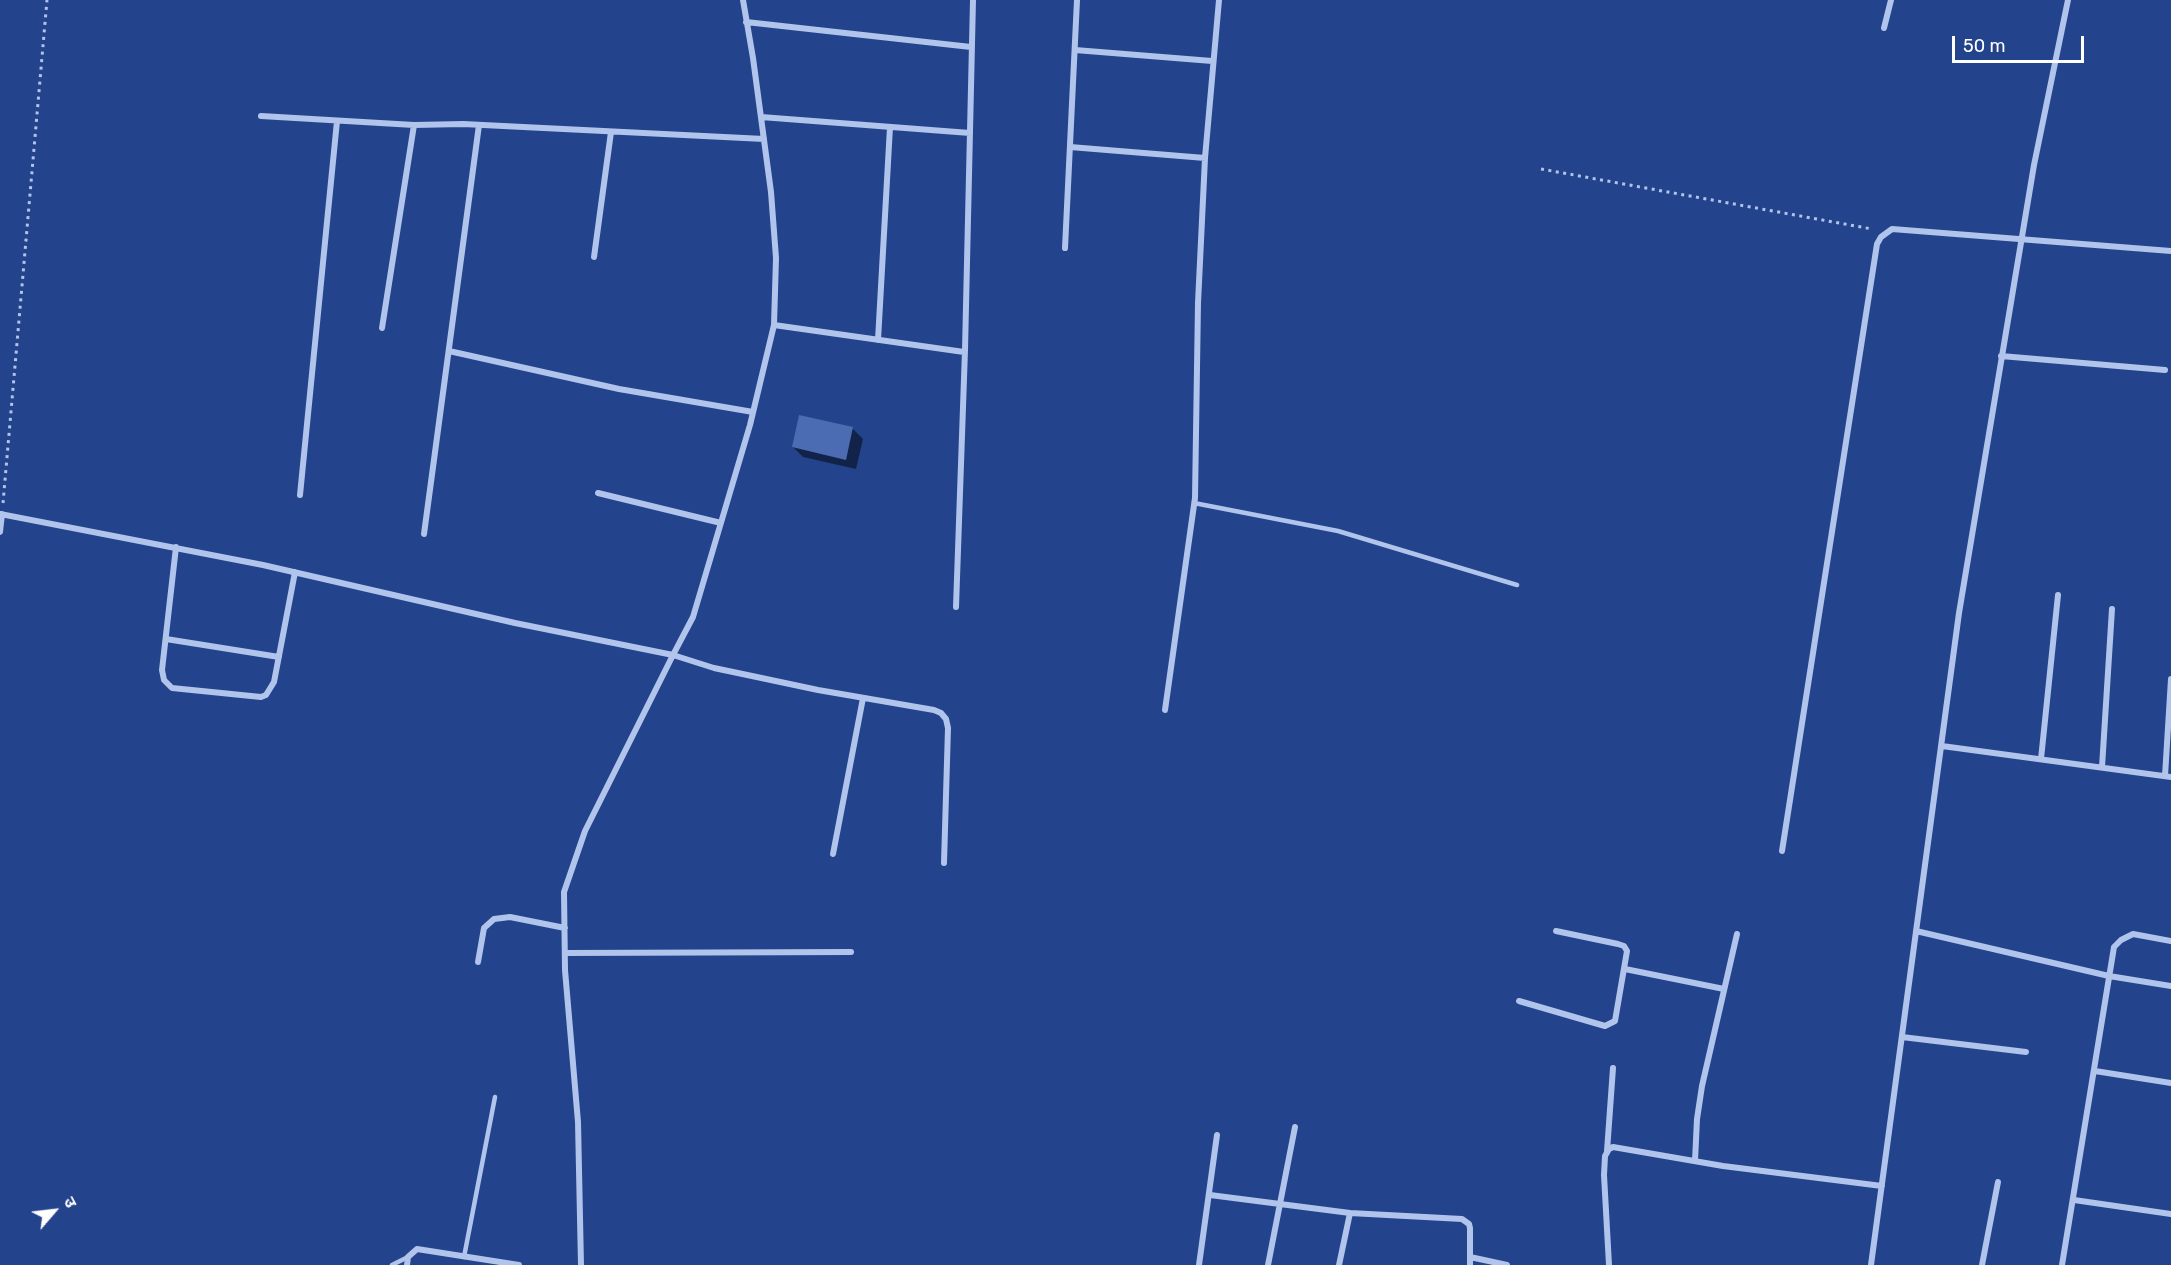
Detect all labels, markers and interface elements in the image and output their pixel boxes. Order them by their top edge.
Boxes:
scale bar [1955,24,2087,62]
text: 50 m [1963,35,2006,57]
north arrow [24,1181,84,1241]
text: उ [60,1194,81,1211]

